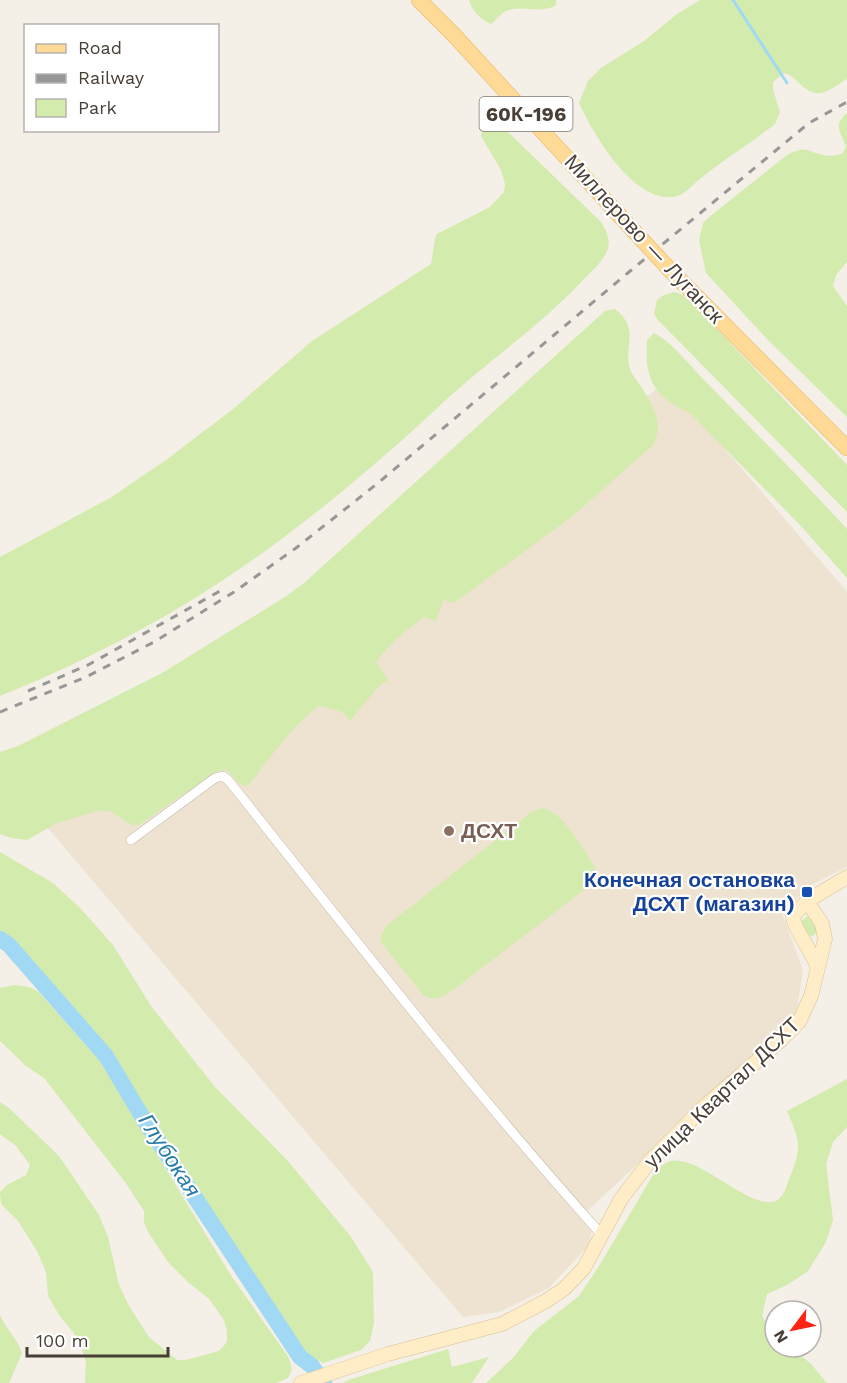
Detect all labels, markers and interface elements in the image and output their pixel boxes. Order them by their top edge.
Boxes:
legend [24,24,219,132]
text: Road [78,37,122,58]
text: Railway [78,67,145,88]
text: Park [78,97,117,118]
road number: 60К-196 [480,97,572,131]
street label: Миллерово — Луганск [560,149,730,329]
place label: ДСХТ [461,818,517,843]
marker: ДСХТ [442,824,456,838]
place label: Конечная остановка ДСХТ (магазин) [584,867,795,916]
marker: Конечная остановка ДСХТ (магазин) [800,885,814,899]
street label: улица Квартал ДСХТ [639,1012,805,1173]
water label: Глубокая [134,1109,206,1202]
north arrow [763,1299,823,1359]
scale bar [27,1320,168,1358]
text: N [770,1327,792,1347]
text: 100 m [36,1330,89,1351]

